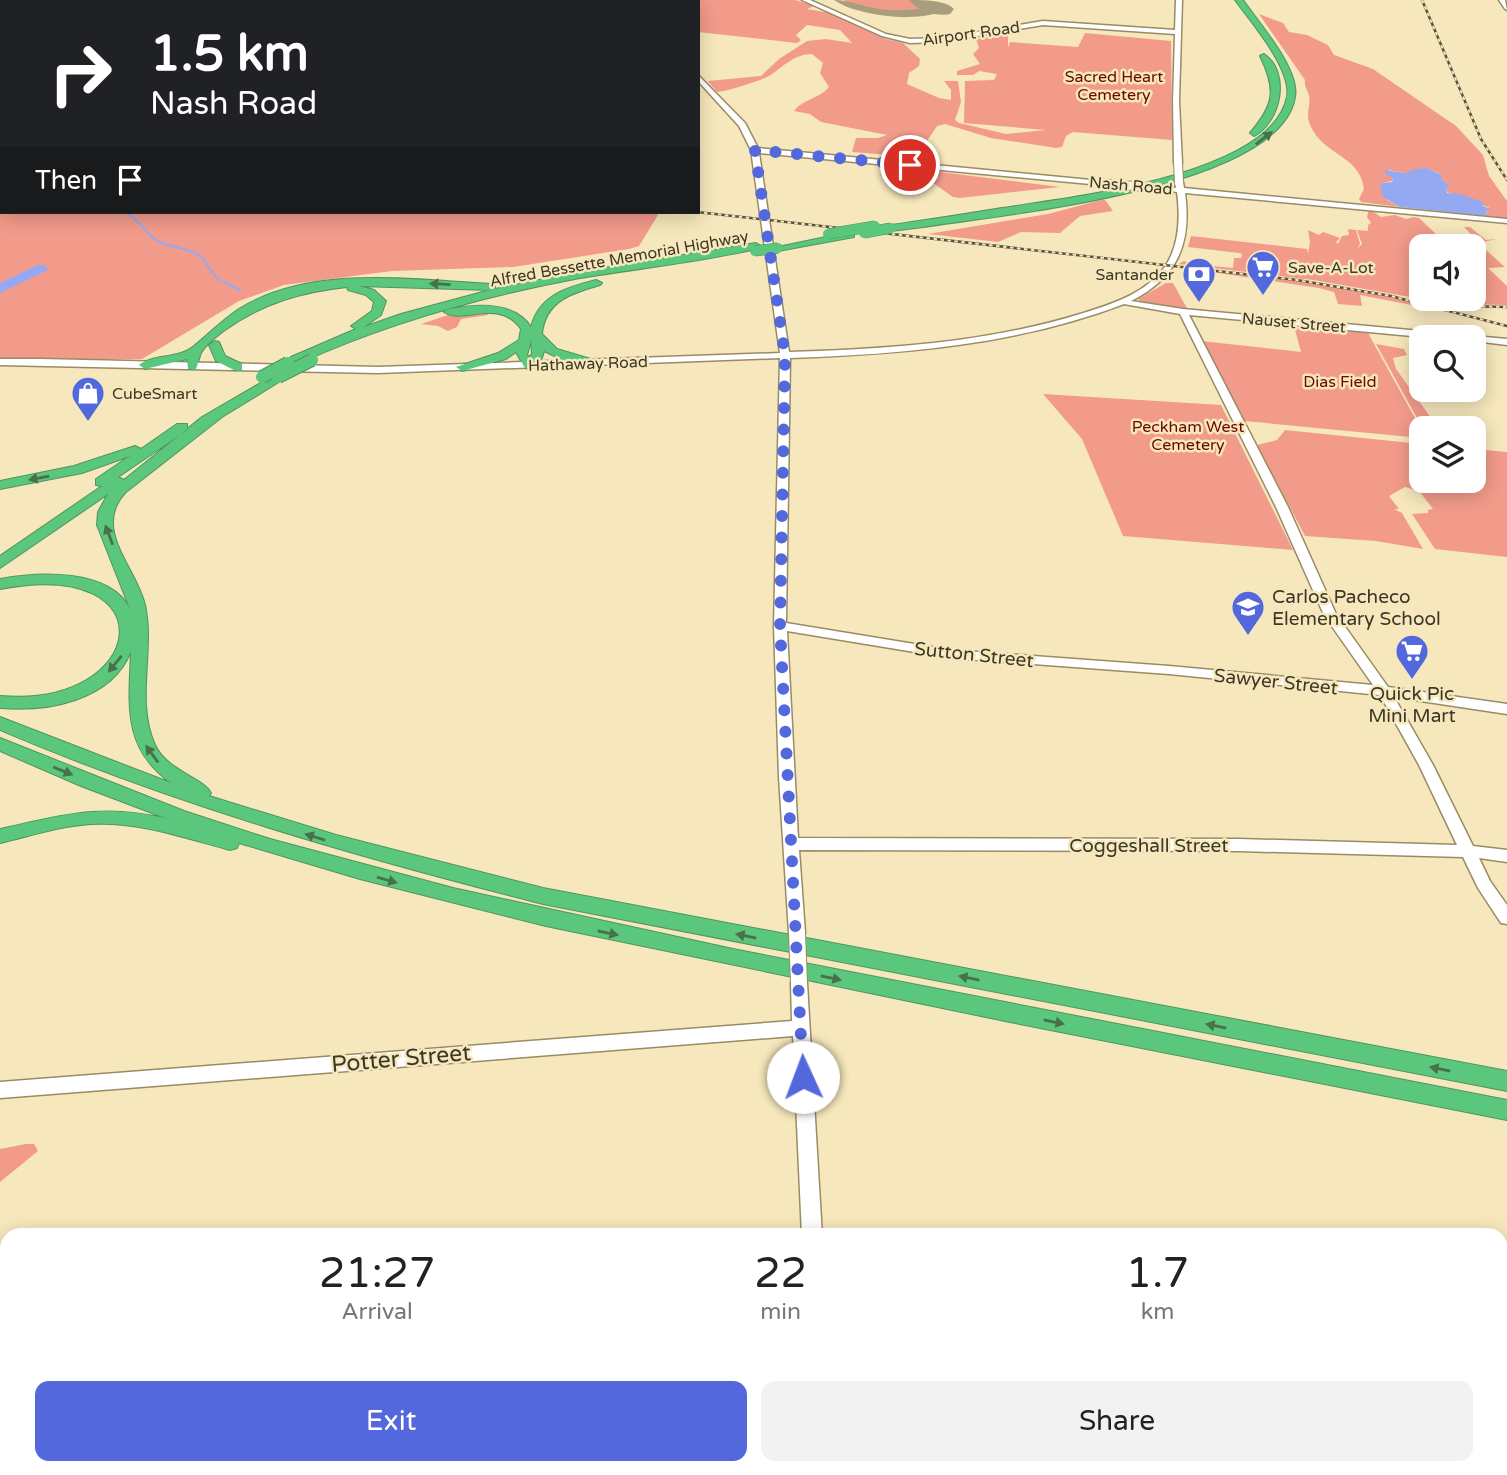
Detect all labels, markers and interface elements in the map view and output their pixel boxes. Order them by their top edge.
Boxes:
street label: Airport Road [921,17,1021,51]
text: 1.5 km [150,25,309,84]
icon: right [35,28,126,119]
park label: Sacred Heart Cemetery [1065,67,1163,105]
text: Nash Road [150,85,317,123]
one-way arrow [1255,130,1273,145]
pin [880,135,940,195]
icon: arrive [891,146,929,184]
icon: arrive [111,161,149,199]
text: Then [35,165,97,196]
street label: Nash Road [1088,172,1173,200]
street label: Alfred Bessette Memorial Highway [488,226,751,292]
map controls [1409,234,1486,493]
button: sound [1409,234,1486,311]
supermarket icon: Save-A-Lot [1244,248,1282,297]
bank icon: Santander [1180,255,1218,304]
place label: Save-A-Lot [1288,258,1374,278]
place label: Santander [1095,265,1175,285]
one-way arrow [429,279,451,290]
street label: Nauset Street [1241,308,1347,338]
button: search [1409,325,1486,402]
street label: Hathaway Road [528,352,648,376]
park label: Dias Field [1303,372,1377,392]
shop icon: CubeSmart [69,374,107,423]
place label: CubeSmart [112,384,197,404]
button: layers [1409,416,1486,493]
park label: Peckham West Cemetery [1132,417,1244,455]
one-way arrow [28,473,50,484]
one-way arrow [103,525,114,546]
place label: Carlos Pacheco Elementary School [1272,586,1441,630]
school or university icon: Carlos Pacheco Elementary School [1229,588,1267,637]
supermarket icon: Quick Pic Mini Mart [1393,632,1431,681]
street label: Sutton Street [913,638,1035,672]
one-way arrow [107,654,122,672]
street label: Sawyer Street [1213,665,1339,699]
place label: Quick Pic Mini Mart [1368,683,1456,727]
one-way arrow [145,745,159,763]
one-way arrow [52,765,73,776]
one-way arrow [304,831,325,842]
street label: Coggeshall Street [1069,835,1229,857]
one-way arrow [376,875,398,886]
one-way arrow [597,927,619,938]
one-way arrow [735,930,757,941]
one-way arrow [820,972,842,983]
one-way arrow [958,973,980,984]
one-way arrow [1043,1017,1065,1028]
one-way arrow [1205,1020,1227,1031]
street label: Potter Street [330,1039,472,1079]
position arrow [766,1040,840,1114]
one-way arrow [1429,1063,1451,1074]
text: 21:27 [319,1248,435,1299]
text: 22 [754,1248,807,1299]
text: 1.7 [1126,1248,1189,1299]
text: Arrival [342,1298,413,1326]
text: min [760,1298,801,1326]
text: km [1141,1298,1174,1326]
button: Exit [35,1381,747,1461]
button: Share [761,1381,1473,1461]

